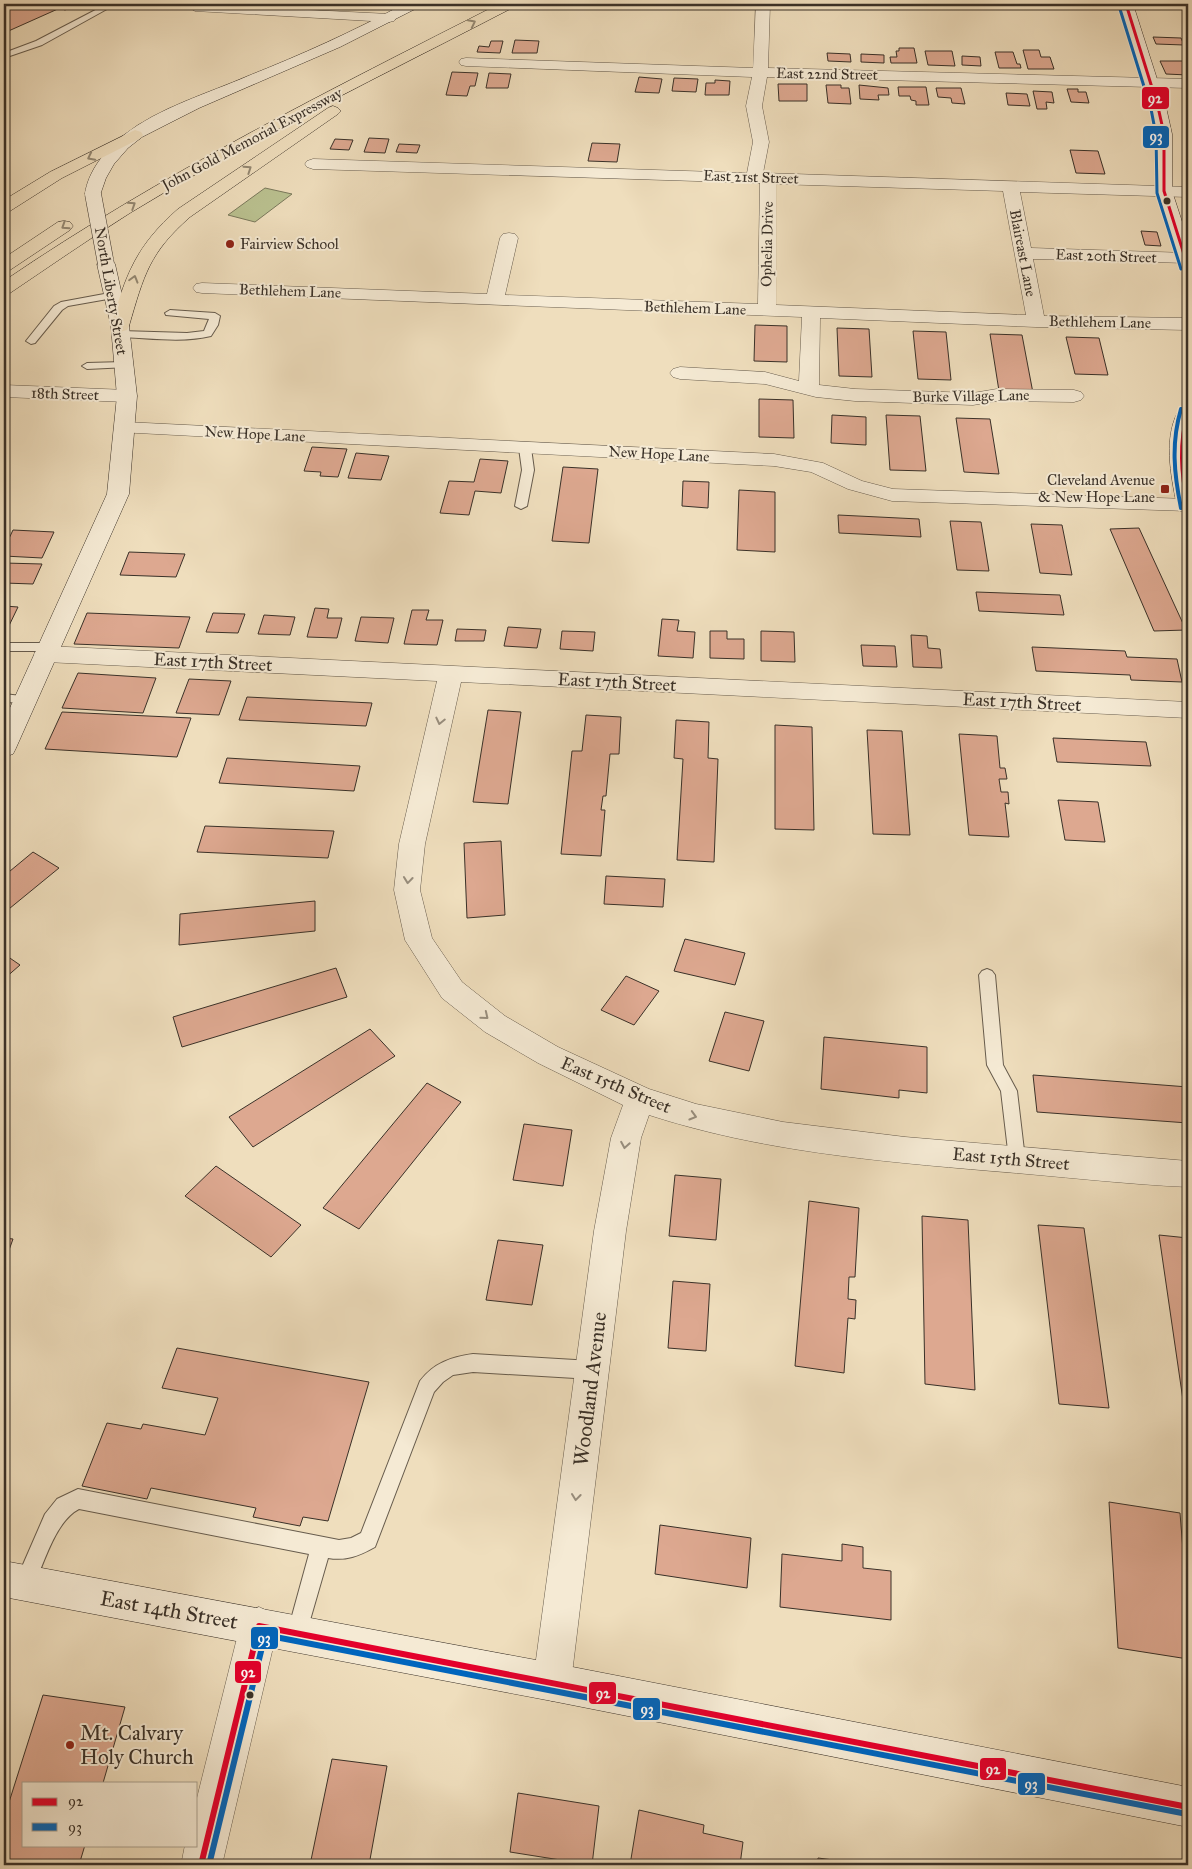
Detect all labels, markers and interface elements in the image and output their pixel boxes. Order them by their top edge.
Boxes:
one-way arrow [467,19,476,29]
street label: East 22nd Street [776,64,879,84]
street label: John Gold Memorial Expressway [157,83,347,196]
line badge: 92 [1141,86,1170,110]
text: 92 [1148,90,1163,108]
line badge: 93 [1142,125,1170,149]
text: 93 [1149,128,1163,146]
one-way arrow [87,151,96,161]
one-way arrow [243,166,252,175]
street label: East 21st Street [703,166,800,188]
unlabelled marker [1162,196,1172,206]
street label: Ophelia Drive [757,201,777,287]
one-way arrow [127,202,136,211]
street label: Blaireast Lane [1006,208,1040,298]
one-way arrow [61,220,70,229]
street label: North Liberty Street [91,226,131,357]
place label: Fairview School [240,235,340,253]
marker: Fairview School [224,238,236,250]
street label: East 20th Street [1055,245,1158,267]
one-way arrow [128,275,138,283]
street label: Bethlehem Lane [239,280,341,302]
street label: Bethlehem Lane [644,297,746,319]
street label: Bethlehem Lane [1049,312,1151,332]
street label: 18th Street [31,384,100,404]
street label: Burke Village Lane [912,386,1030,406]
street label: New Hope Lane [204,422,306,446]
street label: New Hope Lane [608,442,710,466]
place label: Cleveland Avenue & New Hope Lane [1038,471,1155,506]
marker: Cleveland Avenue & New Hope Lane [1159,483,1171,495]
street label: East 17th Street [153,648,274,676]
street label: East 17th Street [557,668,678,696]
street label: East 17th Street [962,688,1083,716]
one-way arrow [435,717,446,725]
one-way arrow [403,877,414,885]
one-way arrow [479,1010,488,1019]
street label: East 15th Street [558,1052,675,1118]
one-way arrow [689,1110,697,1120]
one-way arrow [620,1141,630,1150]
street label: East 15th Street [951,1143,1071,1175]
street label: Woodland Avenue [568,1310,612,1468]
one-way arrow [571,1493,582,1501]
street label: East 14th Street [98,1585,240,1635]
line badge: 93 [250,1626,279,1650]
text: 93 [257,1630,271,1648]
line badge: 92 [234,1660,262,1684]
text: 92 [241,1664,256,1682]
line badge: 92 [588,1681,617,1705]
text: 92 [596,1685,611,1703]
unlabelled marker [245,1690,255,1700]
line badge: 93 [632,1697,661,1721]
text: 93 [640,1701,654,1719]
place label: Mt. Calvary Holy Church [80,1720,194,1770]
marker: Mt. Calvary Holy Church [64,1739,76,1751]
line badge: 92 [979,1757,1007,1781]
text: 92 [986,1761,1001,1779]
line badge: 93 [1017,1772,1046,1796]
text: 93 [1024,1776,1038,1794]
legend [22,1782,198,1846]
text: 92 [68,1792,84,1810]
text: 93 [68,1818,82,1836]

